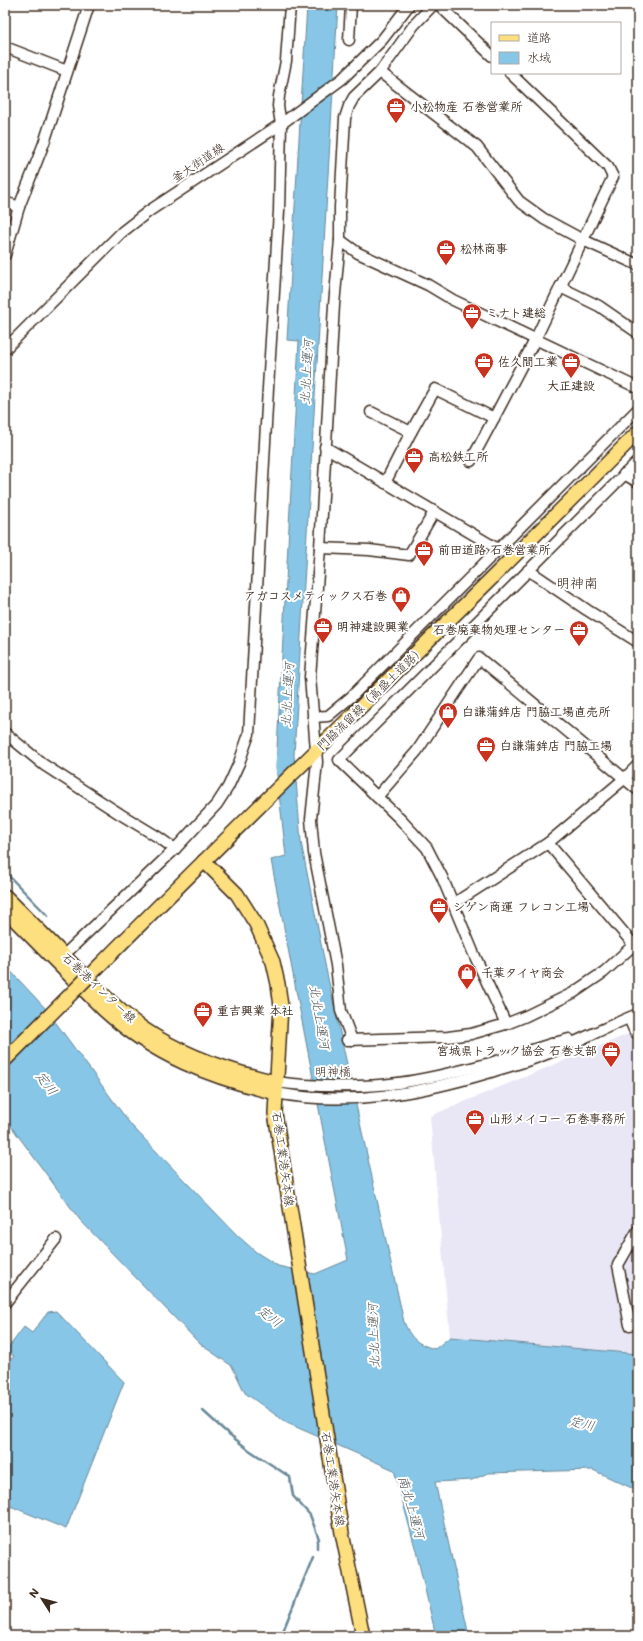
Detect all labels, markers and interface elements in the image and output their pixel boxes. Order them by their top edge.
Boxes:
legend [491,22,621,74]
text: 道路 [527,29,551,45]
text: 水域 [527,49,551,65]
office icon: 小松物産 石巻営業所 [385,96,407,124]
place label: 小松物産 石巻営業所 [410,98,523,114]
street label: 釜大街道線 [168,139,227,186]
office icon: 松林商事 [435,238,457,266]
place label: 松林商事 [460,240,508,256]
office icon: ミナト建総 [461,302,483,330]
place label: ミナト建総 [486,304,546,320]
water label: 北北上運河 [295,337,316,405]
office icon: 佐久間工業 [473,351,495,379]
office icon: 大正建設 [560,351,582,379]
place label: 佐久間工業 [498,353,558,369]
place label: 大正建設 [547,377,595,393]
office icon: 高松鉄工所 [403,446,425,474]
place label: 高松鉄工所 [428,448,489,464]
office icon: 前田道路 石巻営業所 [413,539,435,567]
place label: 前田道路 石巻営業所 [438,541,551,557]
district label: 明神南 [556,573,598,592]
shop icon: アガコスメティックス石巻 [390,585,412,613]
place label: アガコスメティックス石巻 [244,587,387,603]
office icon: 明神建設興業 [312,616,334,644]
place label: 明神建設興業 [337,618,409,634]
office icon: 石巻廃棄物処理センター [568,619,590,647]
place label: 石巻廃棄物処理センター [433,621,565,637]
street label: 門脇流留線（高盛土道路） [313,642,428,753]
water label: 北北上運河 [276,660,297,728]
shop icon: 白謙蒲鉾店 門脇工場直売所 [437,701,459,729]
place label: 白謙蒲鉾店 門脇工場直売所 [462,703,611,719]
office icon: 白謙蒲鉾店 門脇工場 [475,735,497,763]
place label: 白謙蒲鉾店 門脇工場 [500,737,612,753]
office icon: シゲン商運 フレコン工場 [428,896,450,924]
place label: シゲン商運 フレコン工場 [453,898,589,914]
street label: 石巻港インター線 [59,949,140,1026]
shop icon: 千葉タイヤ商会 [456,962,478,990]
place label: 千葉タイヤ商会 [481,964,565,980]
water label: 北北上運河 [306,983,335,1052]
office icon: 重吉興業 本社 [192,1000,214,1028]
place label: 重吉興業 本社 [217,1002,293,1018]
office icon: 宮城県トラック協会 石巻支部 [600,1040,622,1068]
place label: 宮城県トラック協会 石巻支部 [437,1042,597,1058]
street label: 明神橋 [315,1063,351,1079]
water label: 定川 [33,1067,62,1098]
office icon: 山形メイコー 石巻事務所 [464,1108,486,1136]
street label: 石巻工業港矢本線 [269,1110,299,1208]
place label: 山形メイコー 石巻事務所 [489,1110,626,1126]
water label: 定川 [255,1301,286,1330]
water label: 北北上運河 [363,1301,382,1369]
water label: 定川 [568,1411,597,1434]
street label: 石巻工業港矢本線 [319,1430,349,1528]
water label: 南北上運河 [395,1473,430,1542]
north arrow [22,1579,62,1619]
text: N [25,1585,42,1601]

